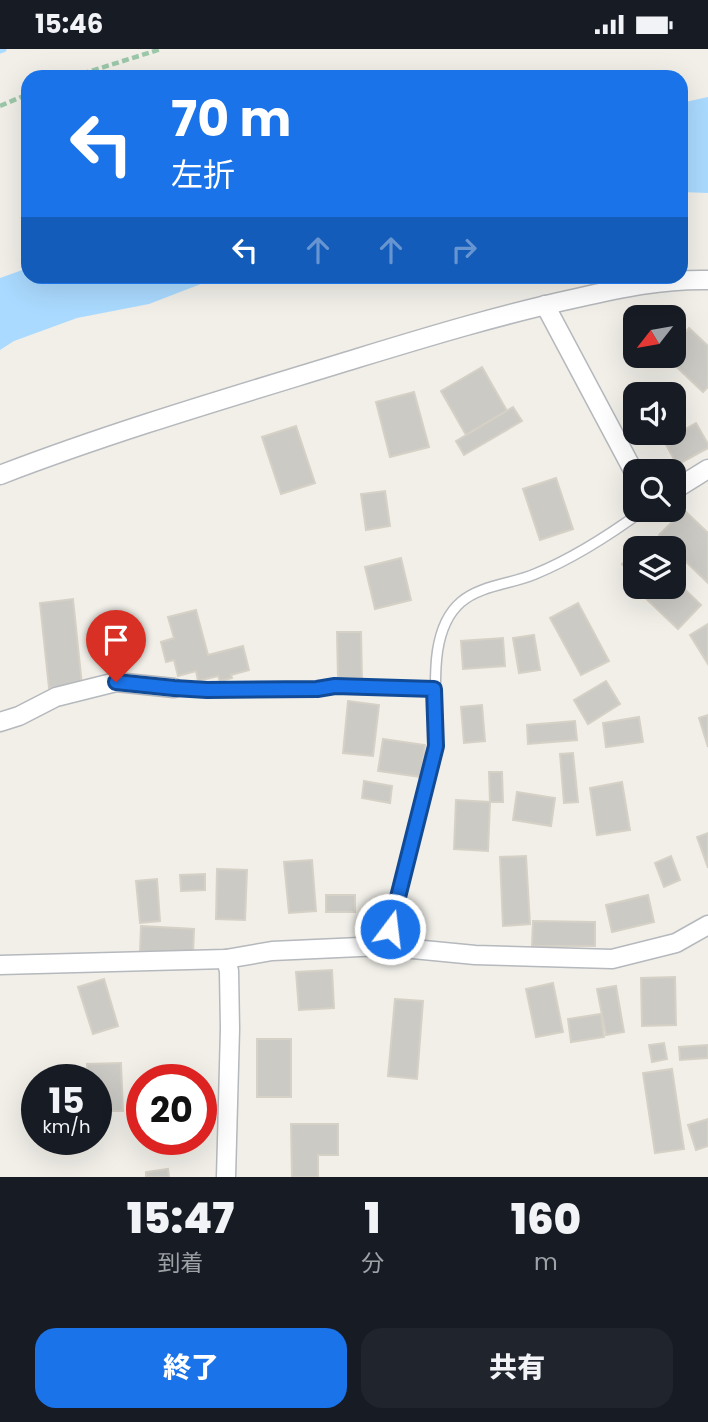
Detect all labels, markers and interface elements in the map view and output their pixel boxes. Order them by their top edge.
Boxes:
text: 15:46 [35,6,103,42]
text: 70 m [171,85,291,153]
icon: left [56,98,147,189]
text: 左折 [171,152,235,197]
icon: left [226,231,264,269]
icon: ahead [299,231,337,269]
icon: ahead [372,231,410,269]
icon: right [445,231,483,269]
north arrow [623,305,686,367]
map controls [623,305,686,599]
button: sound [623,382,686,445]
button: search [623,459,686,522]
button: layers [623,536,686,599]
pin [86,610,146,682]
icon: arrive [97,621,135,659]
position arrow [353,892,427,966]
speed limit sign: 20 [126,1064,217,1155]
text: 15 [49,1076,84,1125]
text: km/h [43,1114,90,1139]
text: 15:47 [127,1189,234,1248]
text: 1 [364,1189,381,1248]
text: 160 [511,1190,581,1249]
text: m [534,1246,558,1278]
text: 到着 [157,1247,203,1279]
text: 分 [361,1247,384,1279]
button: 終了 [35,1328,347,1408]
button: 共有 [361,1328,673,1408]

